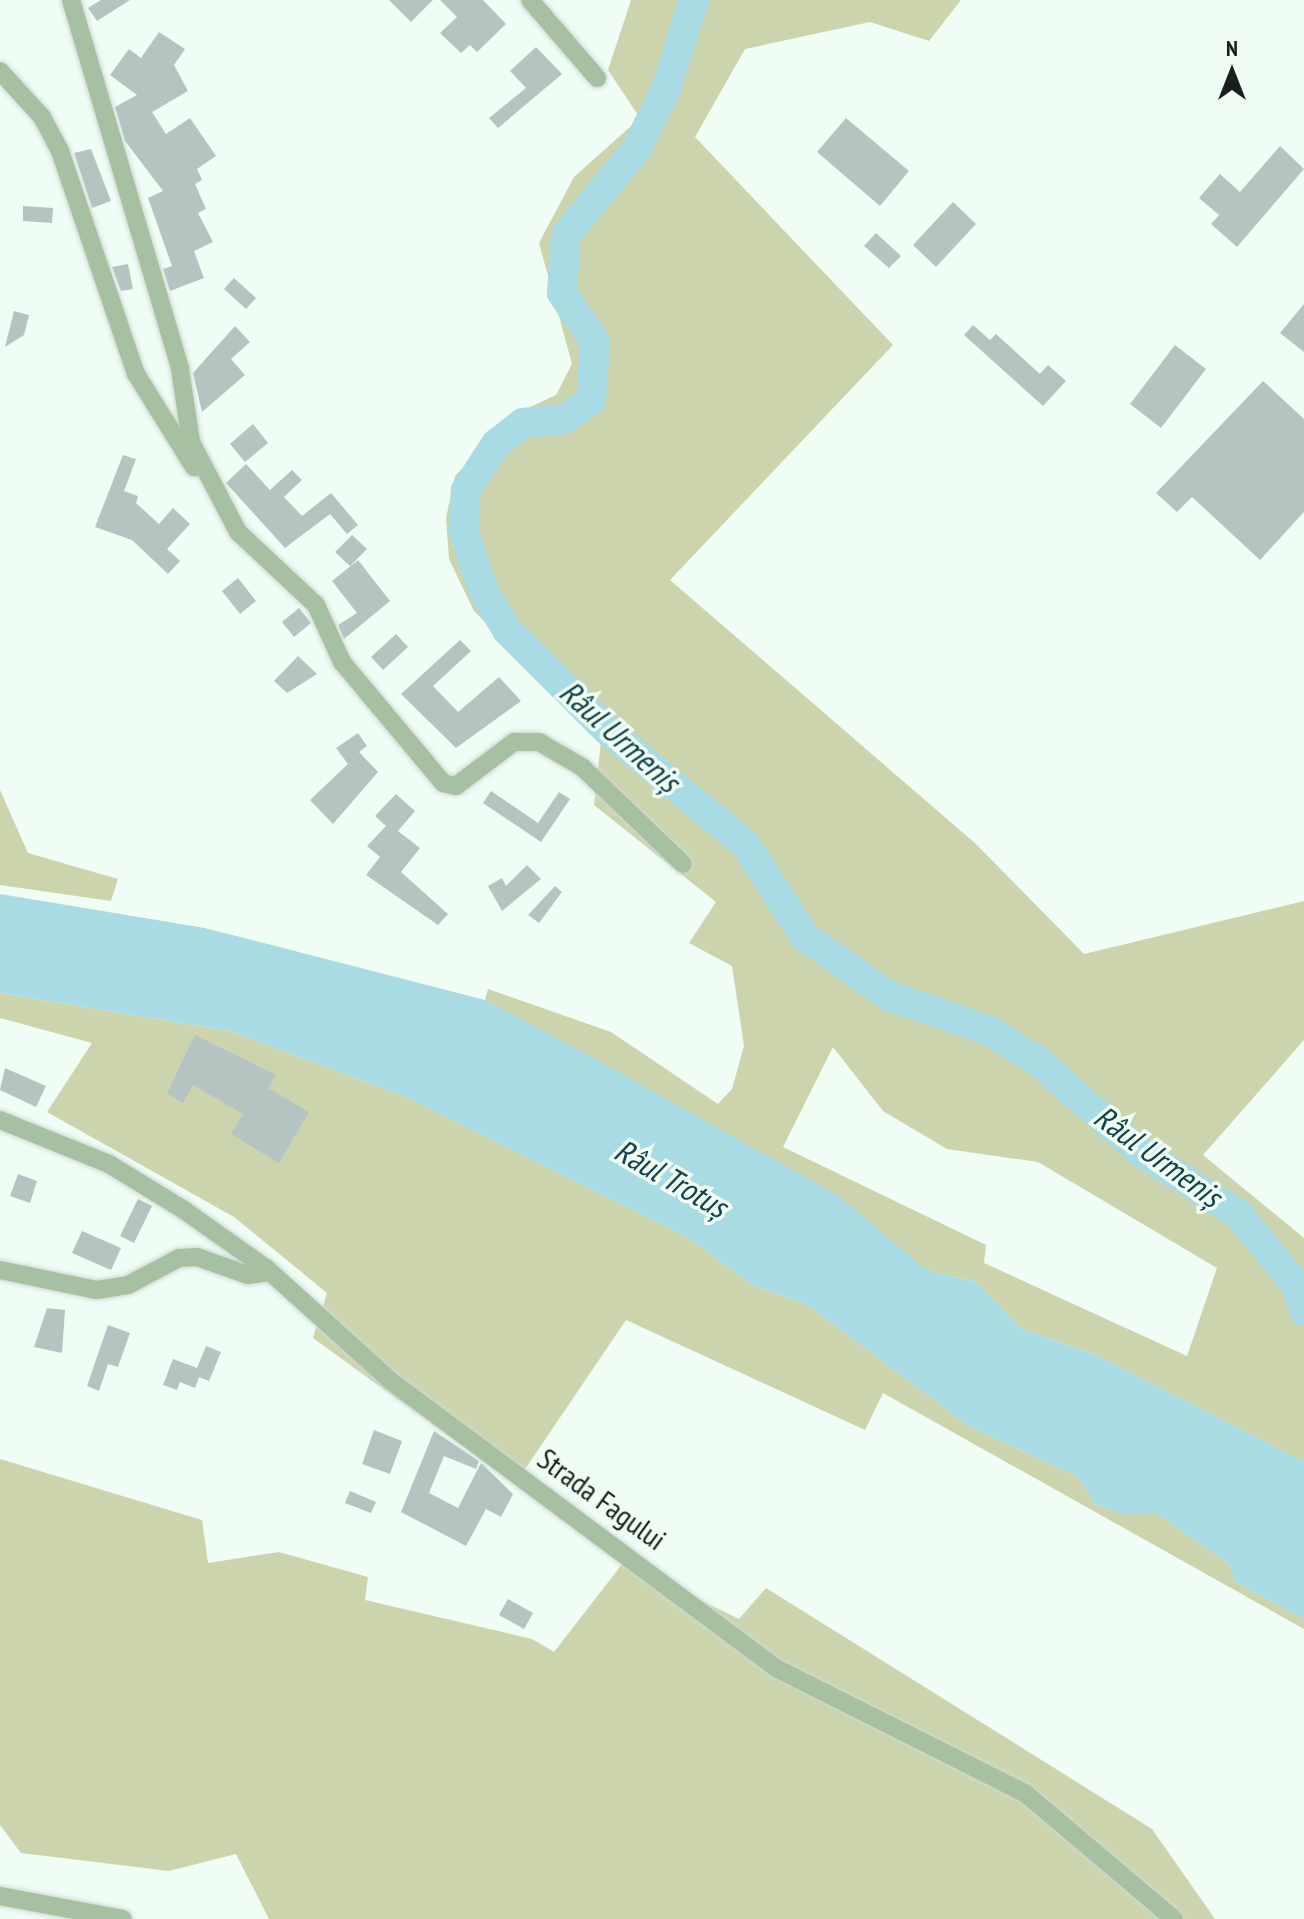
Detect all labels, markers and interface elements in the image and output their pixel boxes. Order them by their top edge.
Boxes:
north arrow [1192,32,1272,112]
text: N [1226,34,1238,62]
water label: Râul Urmeniș [552,672,688,800]
water label: Râul Urmeniș [1087,1097,1229,1215]
water label: Râul Trotuș [608,1130,734,1226]
street label: Strada Fagului [531,1440,673,1558]

